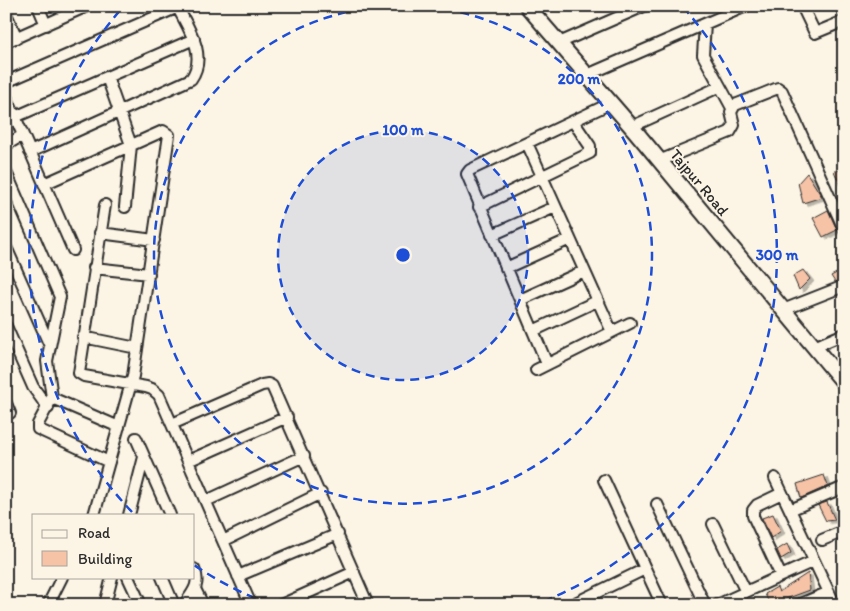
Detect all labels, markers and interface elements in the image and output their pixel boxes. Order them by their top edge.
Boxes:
text: 200 m [558,70,601,88]
text: 100 m [382,121,424,139]
street label: Tajpur Road [666,145,733,220]
centre of rings [394,246,412,264]
text: 300 m [756,246,799,264]
legend [32,514,195,578]
text: Road [78,524,111,542]
text: Building [78,550,132,568]

